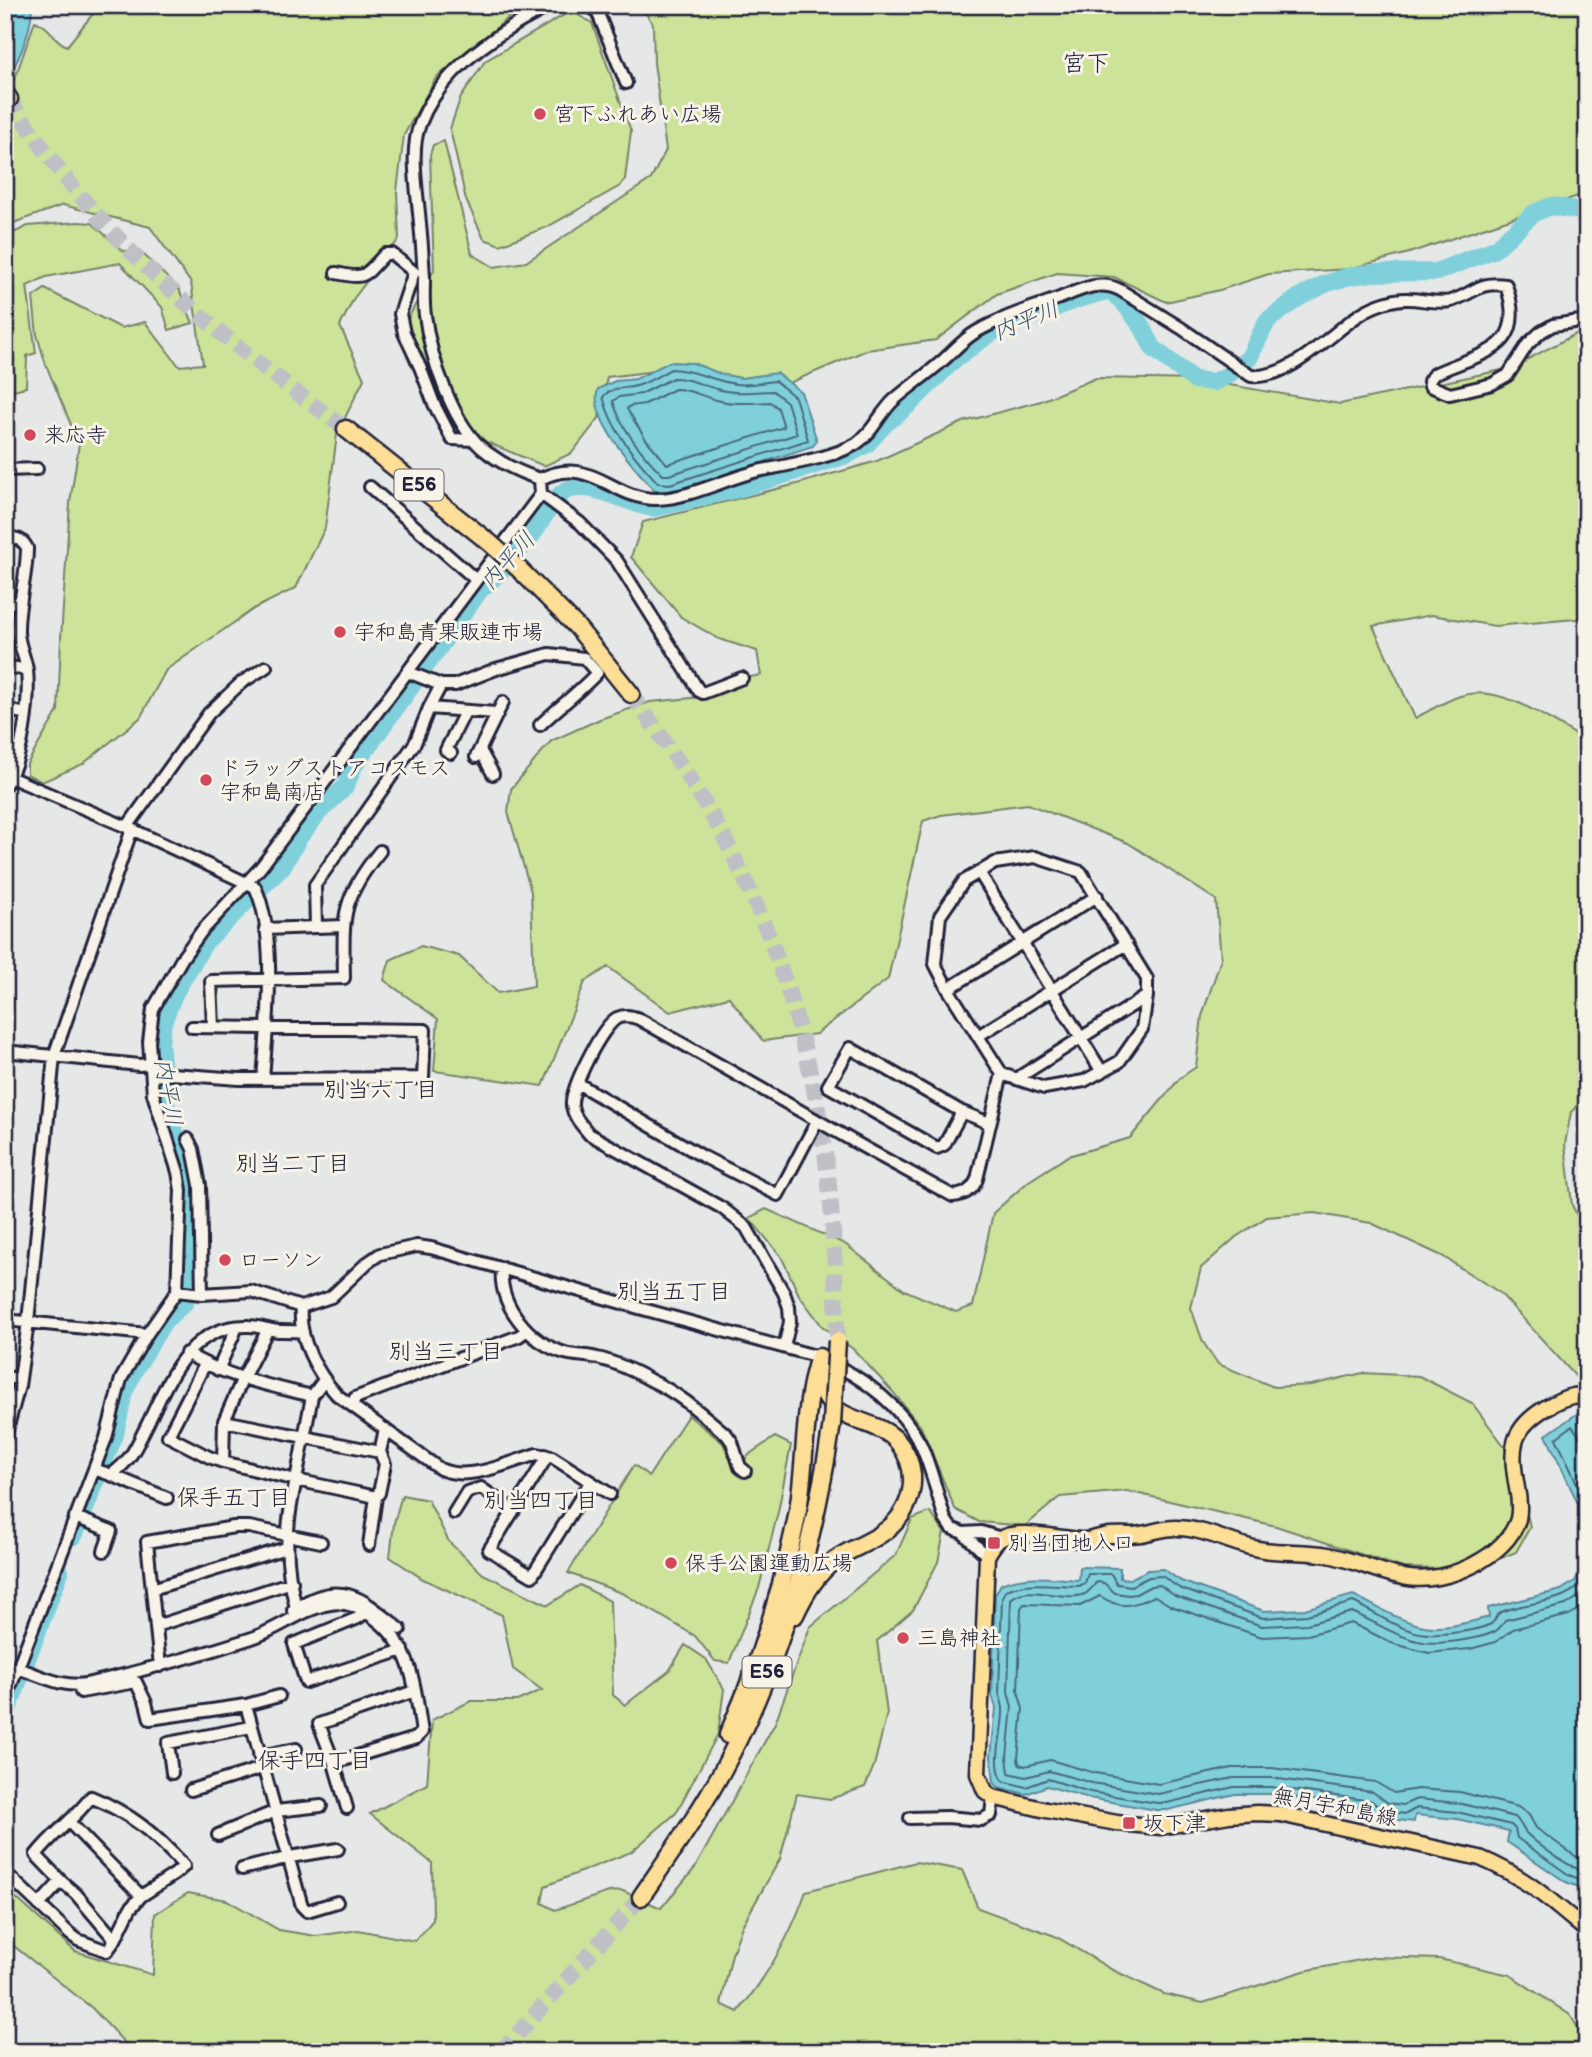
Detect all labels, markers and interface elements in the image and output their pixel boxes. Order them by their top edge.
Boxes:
district label: 宮下 [1062,49,1110,78]
place label: 宮下ふれあい広場 [554,102,722,127]
marker: 宮下ふれあい広場 [532,106,548,122]
water label: 内平川 [989,295,1063,347]
place label: 来応寺 [44,423,107,448]
marker: 来応寺 [22,427,38,443]
road number: E56 [394,470,444,500]
water label: 内平川 [475,526,541,596]
place label: 宇和島青果販連市場 [354,620,543,645]
marker: 宇和島青果販連市場 [332,624,348,640]
place label: ドラッグストアコスモス 宇和島南店 [220,756,450,805]
marker: ドラッグストアコスモス 宇和島南店 [198,772,214,788]
water label: 内平川 [148,1056,188,1128]
district label: 別当六丁目 [324,1076,439,1104]
district label: 別当二丁目 [236,1150,351,1178]
place label: ローソン [239,1248,323,1273]
marker: ローソン [217,1252,233,1268]
district label: 別当五丁目 [617,1278,732,1306]
district label: 別当三丁目 [389,1338,504,1366]
district label: 保手五丁目 [177,1484,292,1512]
district label: 別当四丁目 [484,1487,599,1515]
place label: 別当団地入口 [1008,1531,1134,1556]
marker: 別当団地入口 [986,1535,1002,1551]
place label: 保手公園運動広場 [685,1551,853,1576]
marker: 保手公園運動広場 [663,1555,679,1571]
place label: 三島神社 [917,1626,1001,1651]
marker: 三島神社 [895,1630,911,1646]
road number: E56 [742,1656,792,1688]
district label: 保手四丁目 [258,1747,373,1775]
street label: 無月宇和島線 [1271,1783,1399,1831]
place label: 坂下津 [1143,1811,1206,1836]
marker: 坂下津 [1121,1815,1137,1831]

